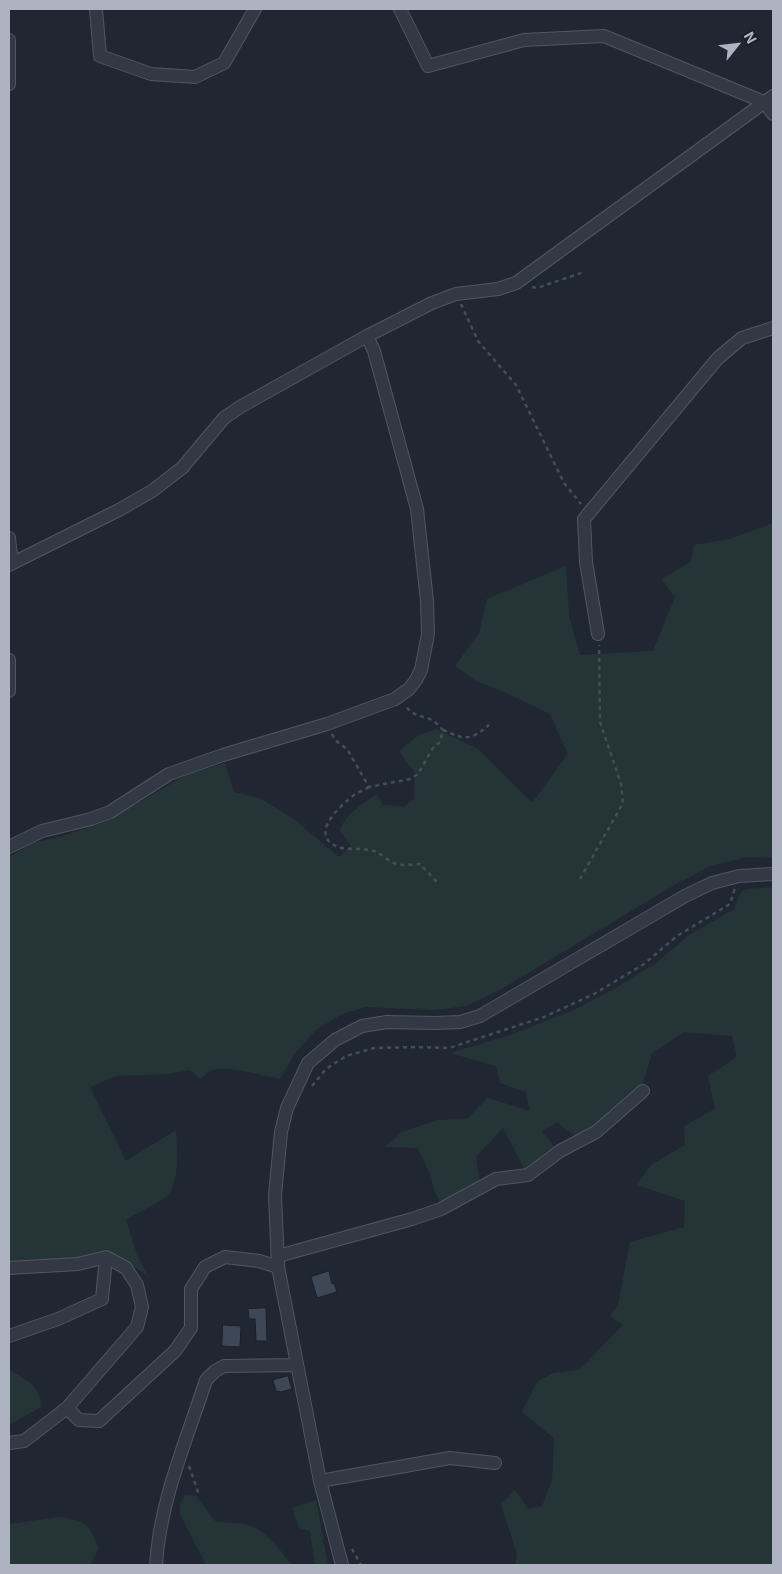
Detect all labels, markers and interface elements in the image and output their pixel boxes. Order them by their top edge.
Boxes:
north arrow [712,20,762,70]
text: N [741,29,761,46]

